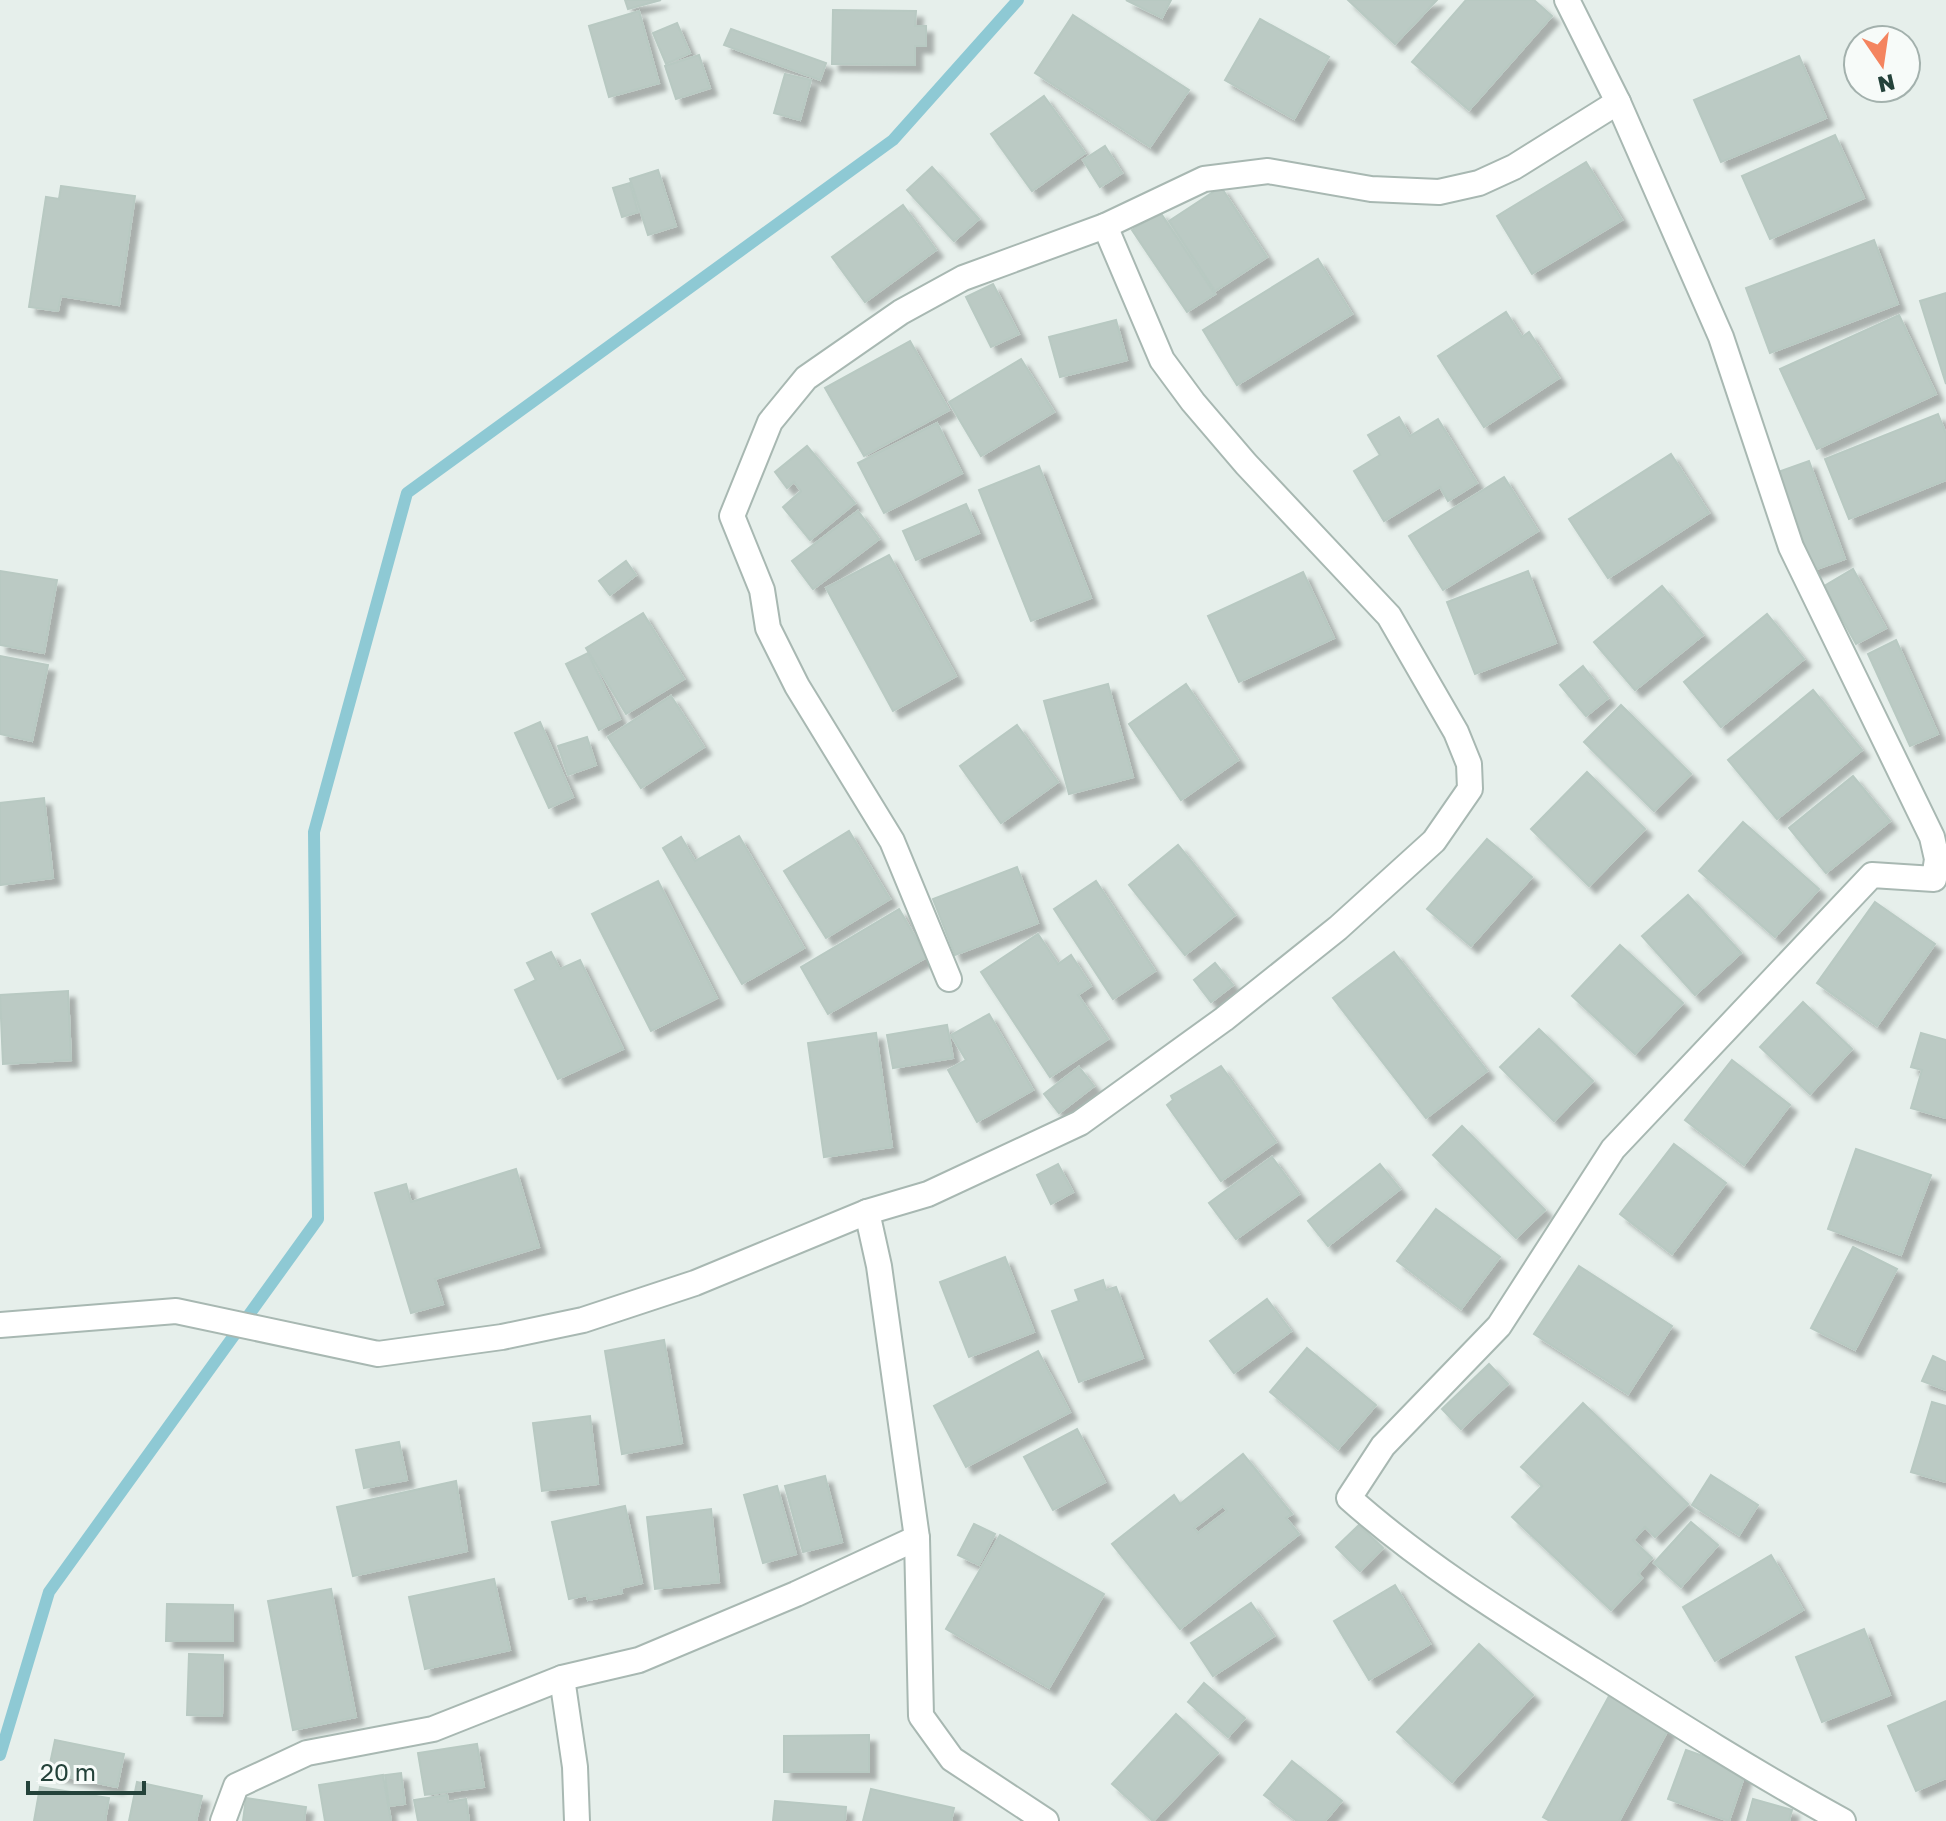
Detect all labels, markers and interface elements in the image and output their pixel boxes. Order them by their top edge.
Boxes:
north arrow [1842,24,1922,104]
text: N [1875,69,1898,99]
scale bar [28,1745,144,1795]
text: 20 m [40,1757,96,1786]

